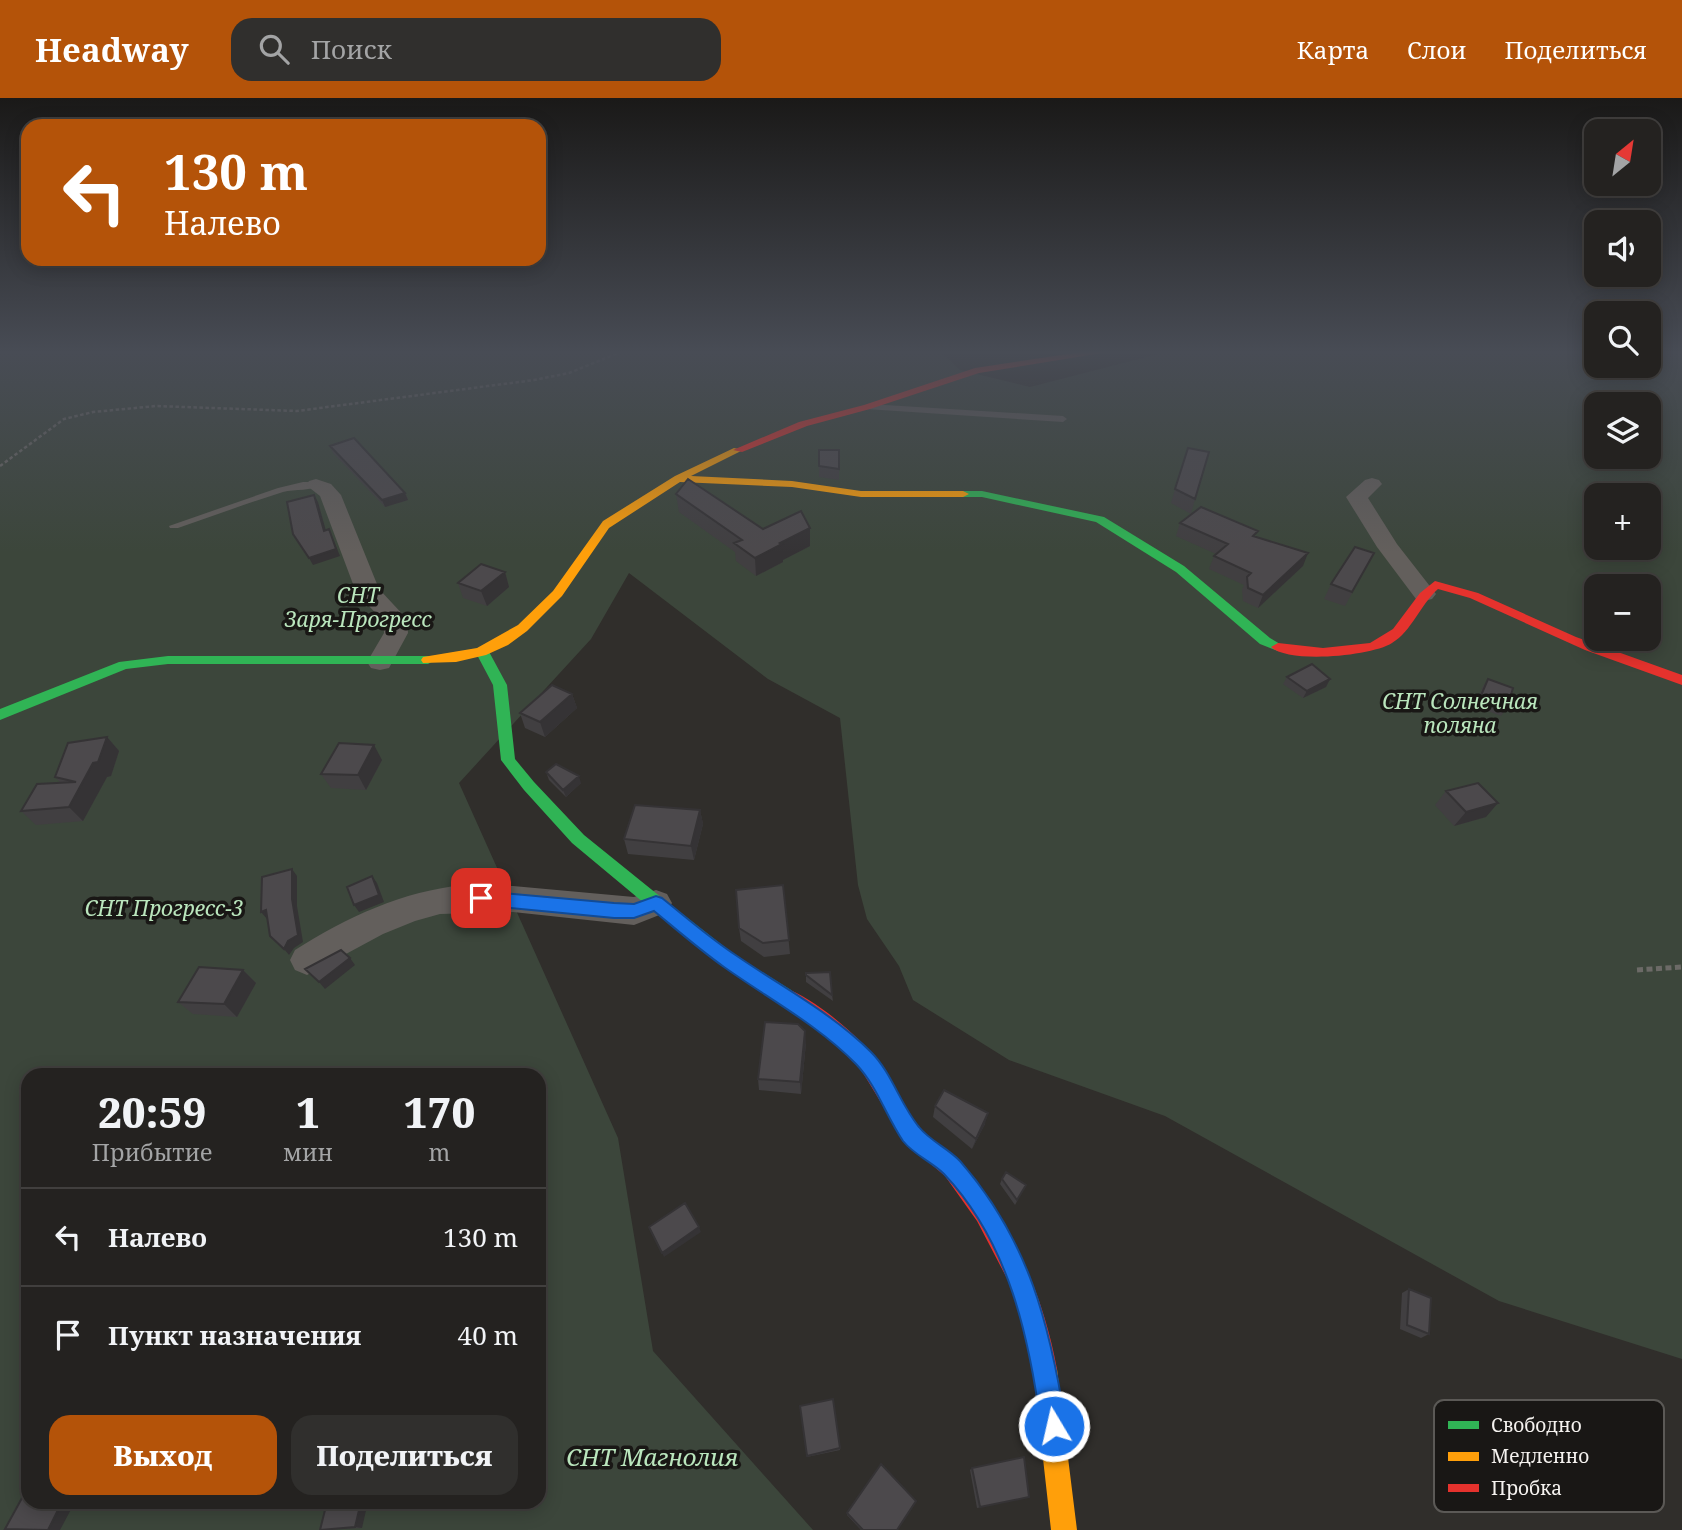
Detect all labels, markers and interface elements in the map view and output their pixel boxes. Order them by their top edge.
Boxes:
search box [231,18,721,81]
text: Headway [35,27,189,72]
icon: search [255,30,293,68]
text: Поиск [311,31,392,67]
text: Карта [1297,33,1369,66]
text: Слои [1407,33,1467,66]
text: Поделиться [1505,33,1647,66]
north arrow [1584,119,1661,196]
map controls [1584,119,1661,651]
text: 130 m [164,138,308,204]
icon: left [49,147,140,238]
text: Налево [164,201,281,244]
button: sound [1584,210,1661,287]
button: search [1584,301,1661,378]
button: layers [1584,392,1661,469]
button: + [1584,483,1661,560]
button: − [1584,574,1661,651]
park label: СНТ Заря-Прогресс [284,581,432,633]
park label: СНТ Солнечная поляна [1382,687,1538,739]
pin [451,868,511,928]
icon: arrive [462,879,500,917]
park label: СНТ Прогресс-3 [84,894,244,922]
text: 20:59 [98,1083,206,1140]
text: 1 [296,1083,320,1140]
text: 170 [404,1083,475,1140]
text: Прибытие [92,1136,212,1168]
text: мин [283,1136,333,1168]
text: m [429,1136,450,1168]
icon: left [49,1218,87,1256]
text: Налево [108,1219,207,1255]
text: 130 m [443,1219,518,1255]
icon: arrive [49,1316,87,1354]
text: Пункт назначения [108,1317,361,1353]
text: 40 m [458,1317,518,1353]
position arrow [1017,1389,1091,1463]
legend [1434,1400,1664,1512]
text: Свободно [1491,1412,1582,1438]
button: Выход [49,1415,277,1495]
button: Поделиться [291,1415,518,1495]
park label: СНТ Магнолия [566,1440,738,1473]
text: Медленно [1491,1443,1589,1469]
text: Пробка [1491,1475,1562,1501]

